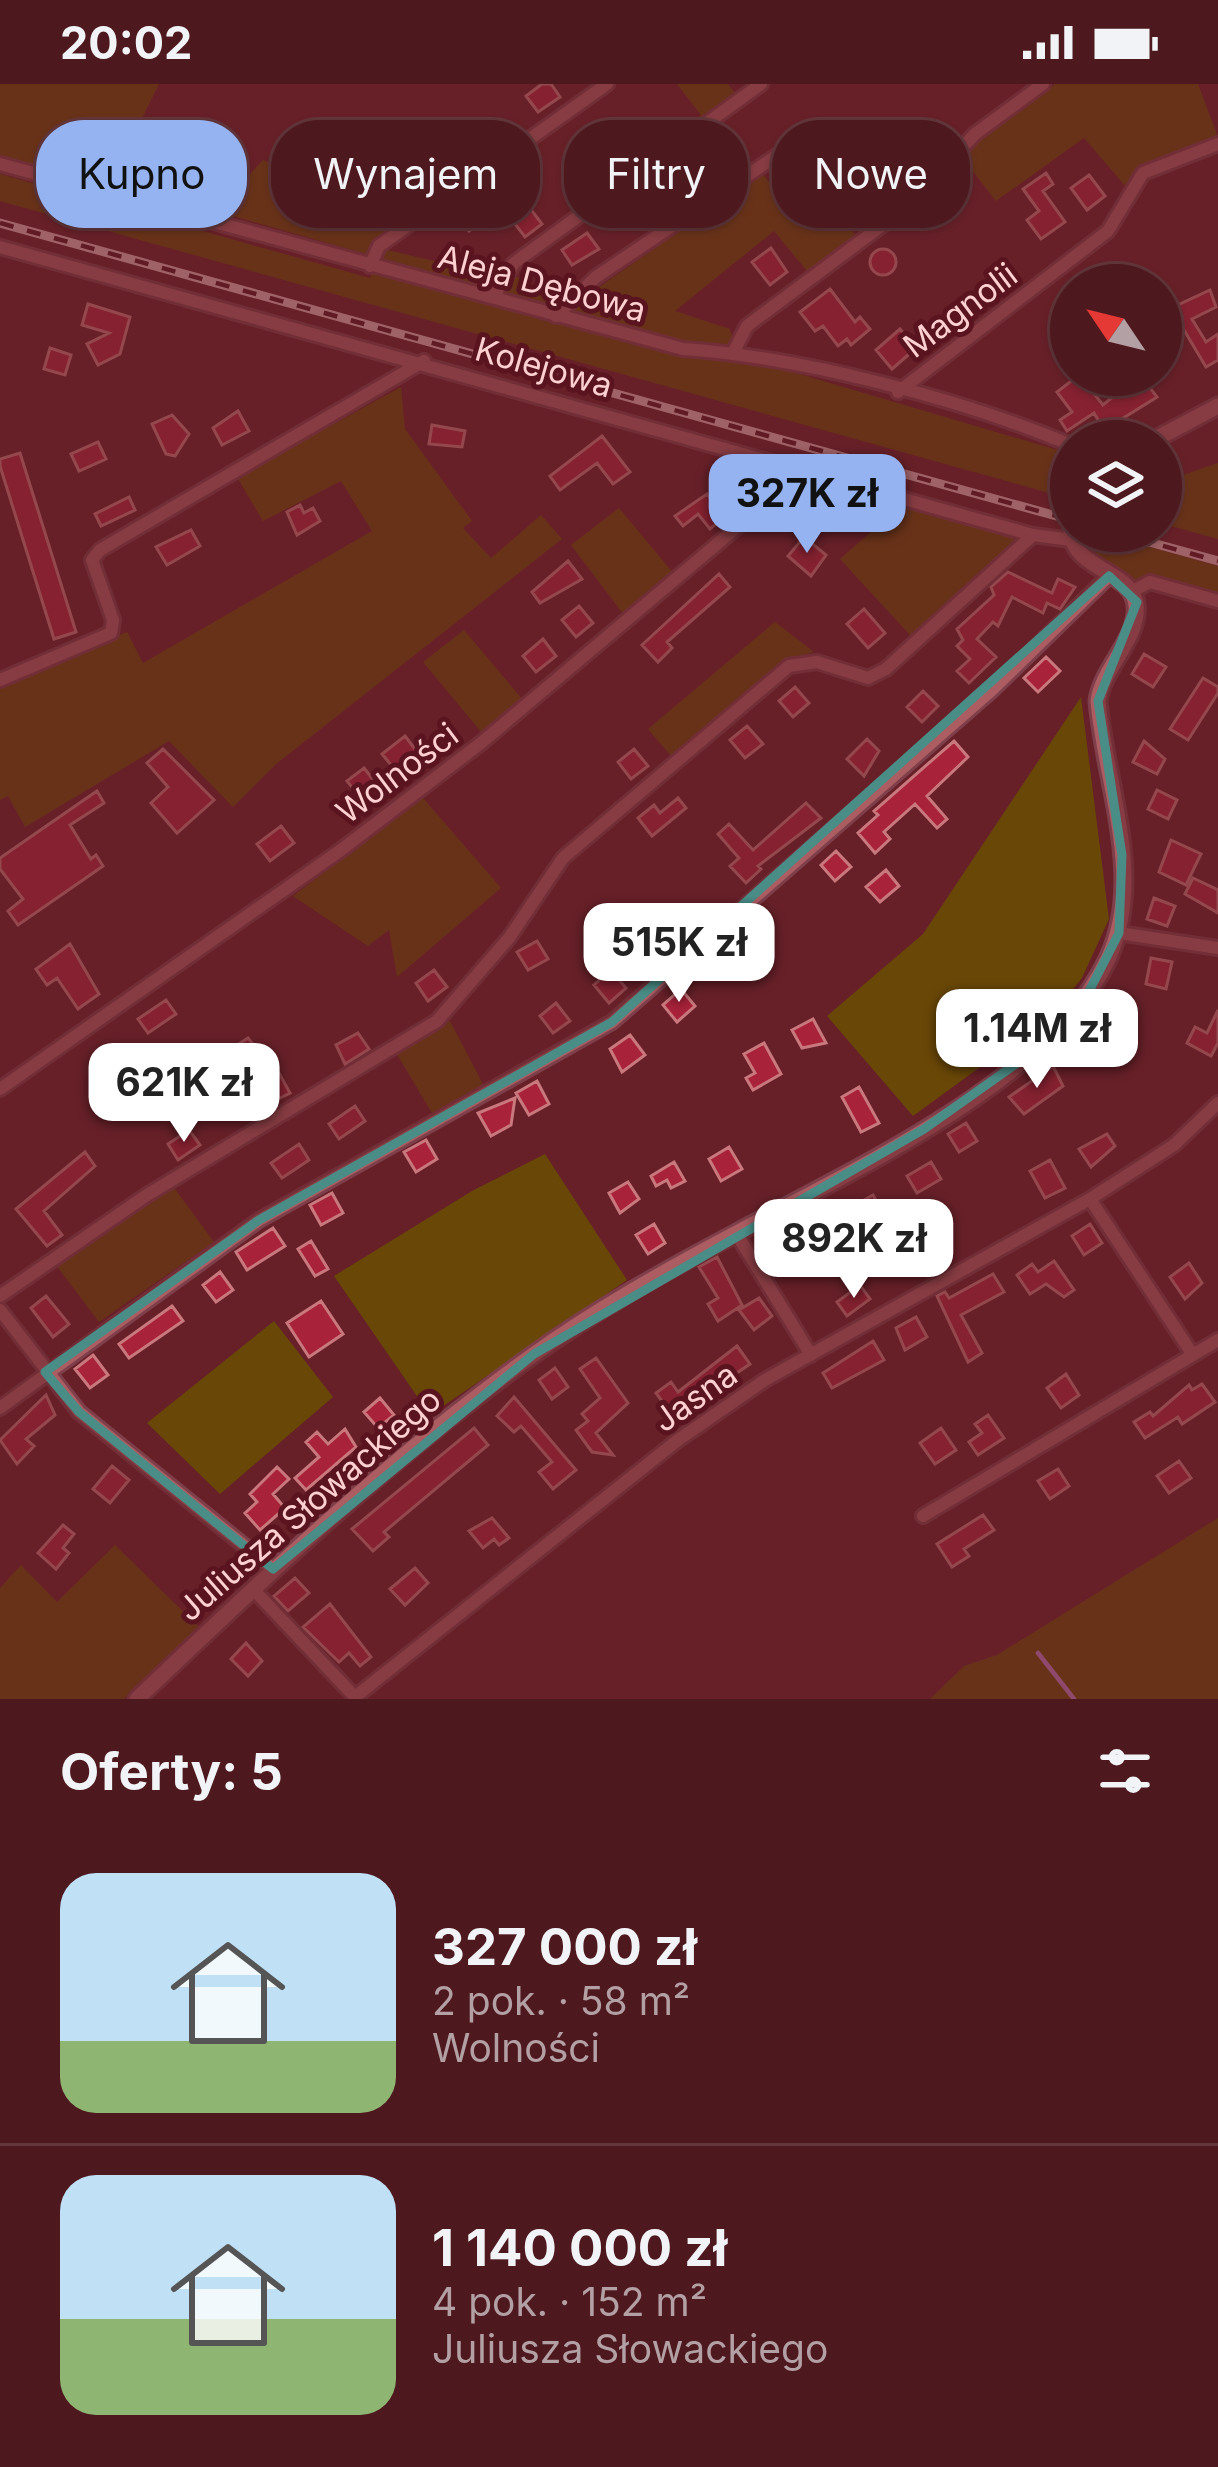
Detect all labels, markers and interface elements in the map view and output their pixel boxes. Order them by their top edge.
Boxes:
text: 20:02 [60,15,192,70]
chip: Kupno [36,120,247,228]
chip: Wynajem [271,120,540,228]
chip: Filtry [564,120,748,228]
chip: Nowe [772,120,970,228]
street label: Aleja Dębowa [434,236,650,330]
street label: Magnolii [895,254,1025,366]
north arrow [1050,264,1182,396]
map controls [1050,264,1182,552]
street label: Kolejowa [471,328,617,406]
button: layers [1050,420,1182,552]
pin: 327K zł [696,454,918,556]
text: 327K zł [736,469,878,516]
street label: Wolności [328,714,466,832]
pin: 515K zł [568,903,790,1005]
text: 515K zł [611,918,747,965]
pin: 1.14M zł [913,989,1161,1091]
text: 1.14M zł [963,1004,1111,1051]
pin: 621K zł [73,1043,295,1145]
text: 621K zł [116,1058,252,1105]
pin: 892K zł [743,1199,965,1301]
text: 892K zł [781,1214,927,1261]
street label: Jasna [646,1354,744,1440]
street label: Juliusza Słowackiego [169,1379,449,1629]
icon: filters [1092,1738,1158,1804]
text: Oferty: 5 [60,1741,283,1802]
text: 327 000 zł [432,1916,697,1977]
icon: home [156,1921,300,2065]
text: 2 pok. · 58 m² [432,1977,690,2024]
text: Wolności [432,2024,600,2071]
text: 1 140 000 zł [432,2217,727,2278]
icon: home [156,2223,300,2367]
text: 4 pok. · 152 m² [432,2278,707,2325]
text: Juliusza Słowackiego [432,2325,828,2372]

